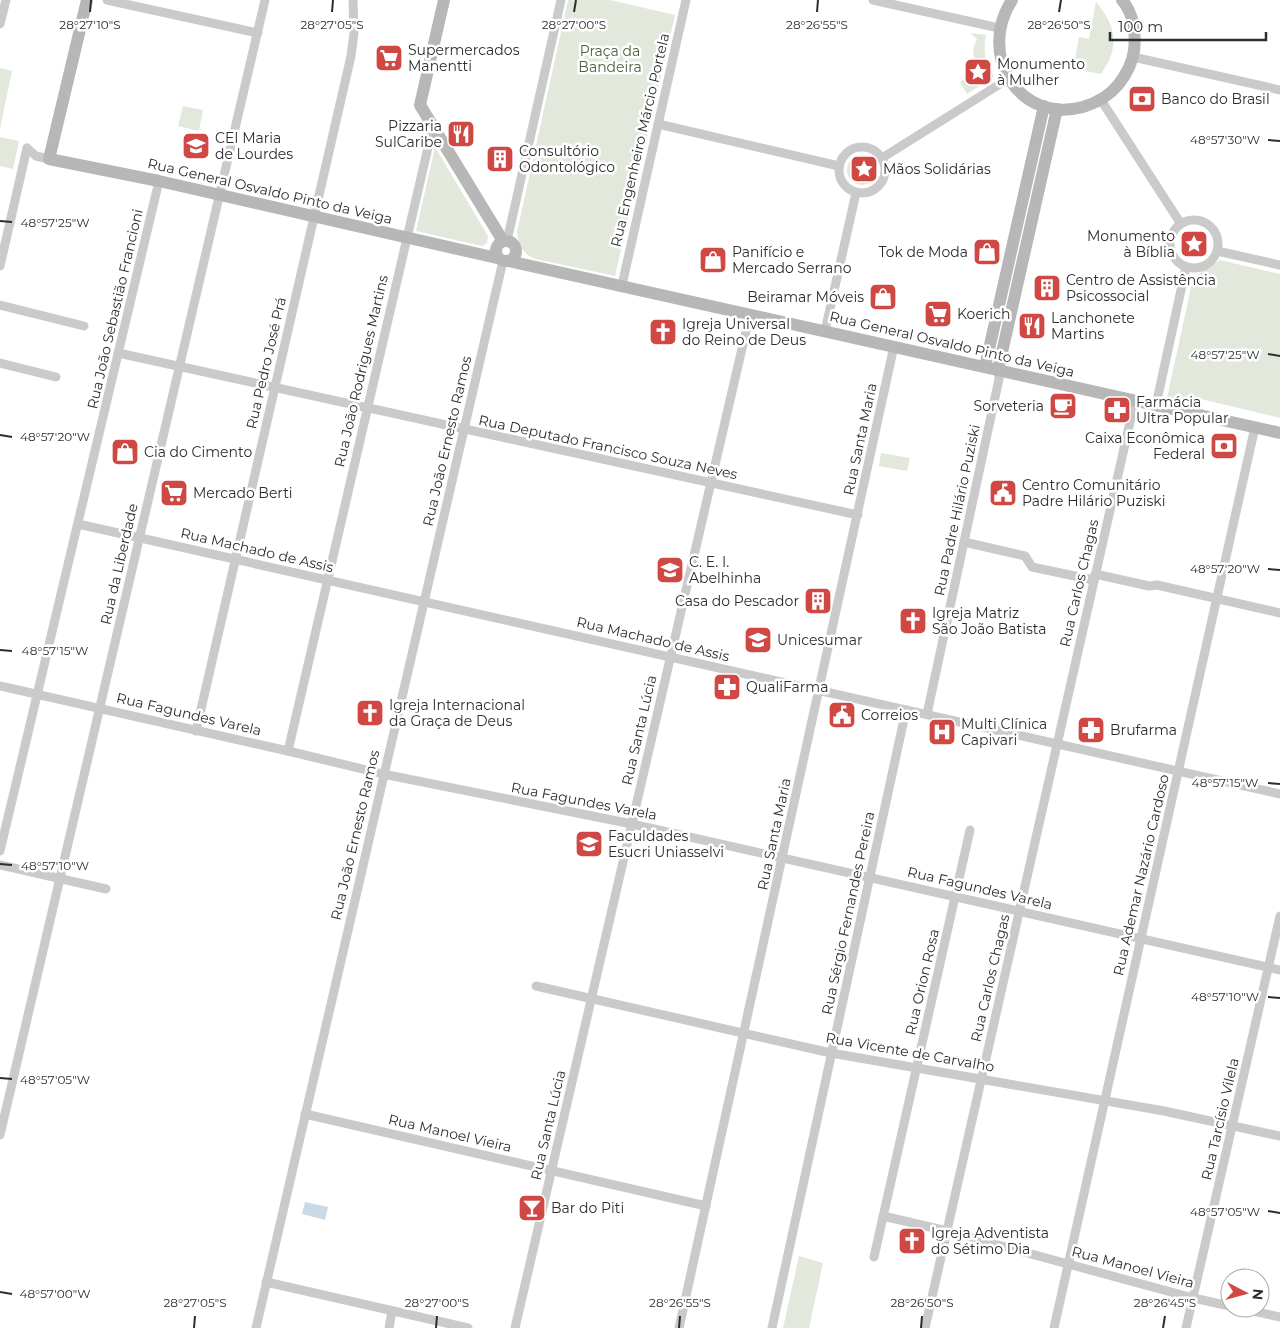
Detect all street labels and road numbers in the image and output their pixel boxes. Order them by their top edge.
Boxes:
street label: Rua Engenheiro Márcio Portela [607,31,673,249]
street label: Rua General Osvaldo Pinto da Veiga [146,154,394,228]
street label: Rua João Sebastião Francioni [83,207,147,411]
street label: Rua João Rodrigues Martins [330,273,392,469]
street label: Rua Pedro José Prá [242,295,290,431]
street label: Rua General Osvaldo Pinto da Veiga [828,307,1076,381]
street label: Rua João Ernesto Ramos [419,354,475,528]
street label: Rua Santa Maria [839,381,881,497]
street label: Rua Deputado Francisco Souza Neves [477,411,739,483]
street label: Rua Padre Hilário Puziski [930,423,984,597]
street label: Rua da Liberdade [96,502,142,626]
street label: Rua Carlos Chagas [1056,517,1102,649]
street label: Rua Machado de Assis [179,524,335,576]
street label: Rua Machado de Assis [575,613,731,665]
street label: Rua Santa Lúcia [618,673,660,787]
street label: Rua Fagundes Varela [115,689,263,739]
street label: Rua João Ernesto Ramos [327,748,383,922]
street label: Rua Ademar Nazário Cardoso [1109,772,1173,977]
street label: Rua Santa Maria [753,776,795,892]
street label: Rua Fagundes Varela [509,778,659,824]
street label: Rua Sérgio Fernandes Pereira [818,810,878,1016]
street label: Rua Fagundes Varela [906,863,1054,913]
street label: Rua Carlos Chagas [967,912,1013,1044]
street label: Rua Orion Rosa [901,927,943,1037]
street label: Rua Vicente de Carvalho [824,1028,996,1076]
street label: Rua Tarcísio Vilela [1197,1056,1243,1182]
street label: Rua Santa Lúcia [527,1068,569,1182]
street label: Rua Manoel Vieira [387,1110,513,1156]
street label: Rua Manoel Vieira [1070,1242,1196,1292]

